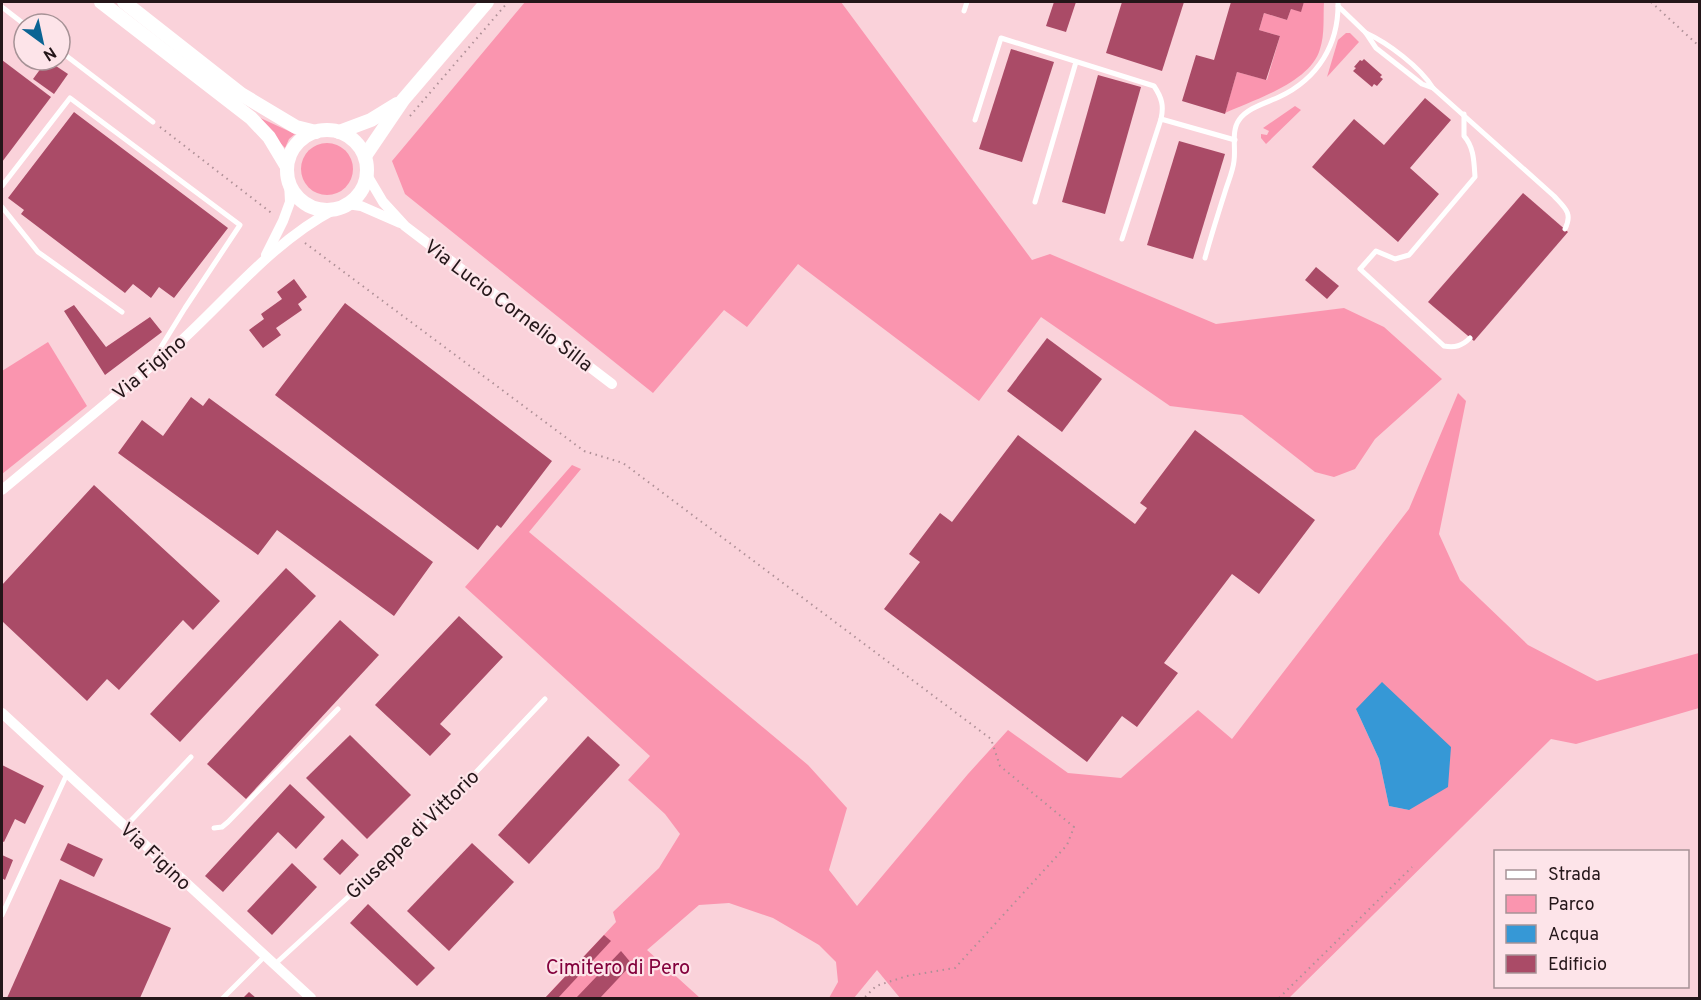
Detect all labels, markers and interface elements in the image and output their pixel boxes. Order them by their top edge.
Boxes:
north arrow [12,12,72,72]
text: N [39,41,59,64]
street label: Via Lucio Cornelio Silla [418,235,597,379]
street label: Via Figino [108,330,193,407]
street label: Giuseppe di Vittorio [341,765,486,906]
street label: Via Figino [113,818,196,897]
legend [1494,850,1689,988]
text: Strada [1548,864,1601,887]
text: Parco [1548,894,1594,917]
text: Acqua [1548,924,1599,947]
text: Edificio [1548,954,1607,977]
park label: Cimitero di Pero [546,956,690,982]

